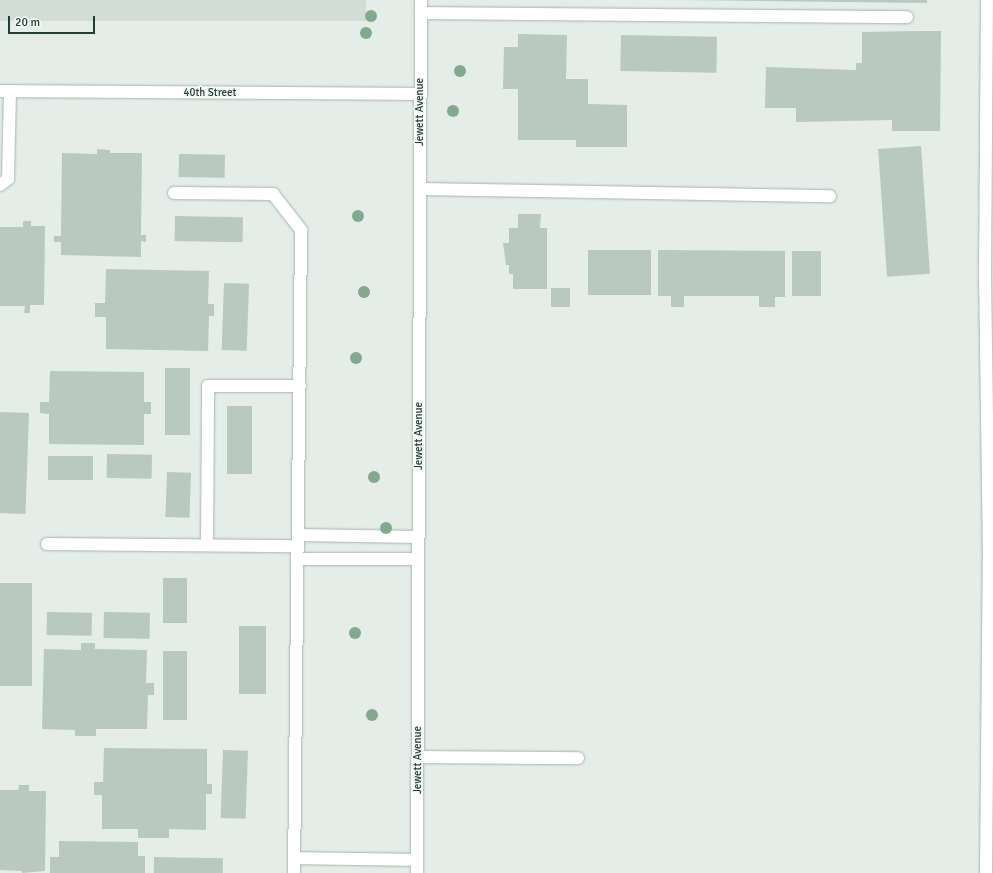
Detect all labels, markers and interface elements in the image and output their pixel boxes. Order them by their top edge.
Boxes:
scale bar [10,8,97,34]
text: 20 m [15,15,40,30]
street label: Jewett Avenue [413,78,427,146]
street label: 40th Street [184,86,236,100]
street label: Jewett Avenue [412,402,426,470]
street label: Jewett Avenue [411,726,425,794]

